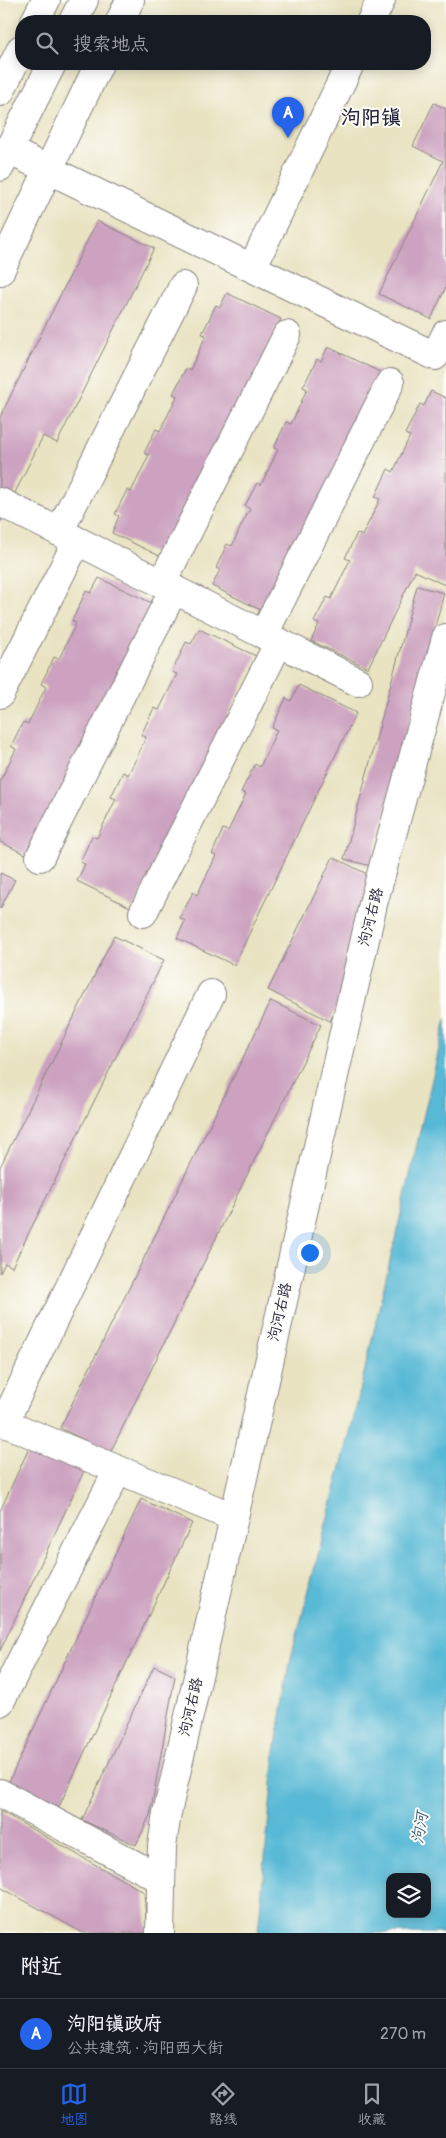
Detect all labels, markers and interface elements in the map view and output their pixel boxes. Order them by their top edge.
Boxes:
search box [15,15,431,70]
icon: search [33,29,61,57]
text: 搜索地点 [73,32,149,56]
pin: A [272,97,304,138]
district label: 泃阳镇 [341,105,401,130]
street label: 泃河右路 [355,886,387,948]
your location [297,1240,323,1266]
street label: 泃河右路 [264,1281,296,1343]
street label: 泃河右路 [175,1676,207,1738]
water label: 泃河 [408,1808,433,1845]
map controls [386,1873,431,1918]
button: layers [386,1873,431,1918]
text: 附近 [20,1953,62,1980]
text: 泃阳镇政府 [67,2012,162,2036]
text: A [31,2024,41,2044]
text: 270 m [380,2024,426,2044]
text: 公共建筑 · 泃阳西大街 [67,2038,223,2058]
tab: 地图 [60,2080,88,2128]
tab: 路线 [209,2080,237,2128]
tab: 收藏 [358,2080,386,2128]

